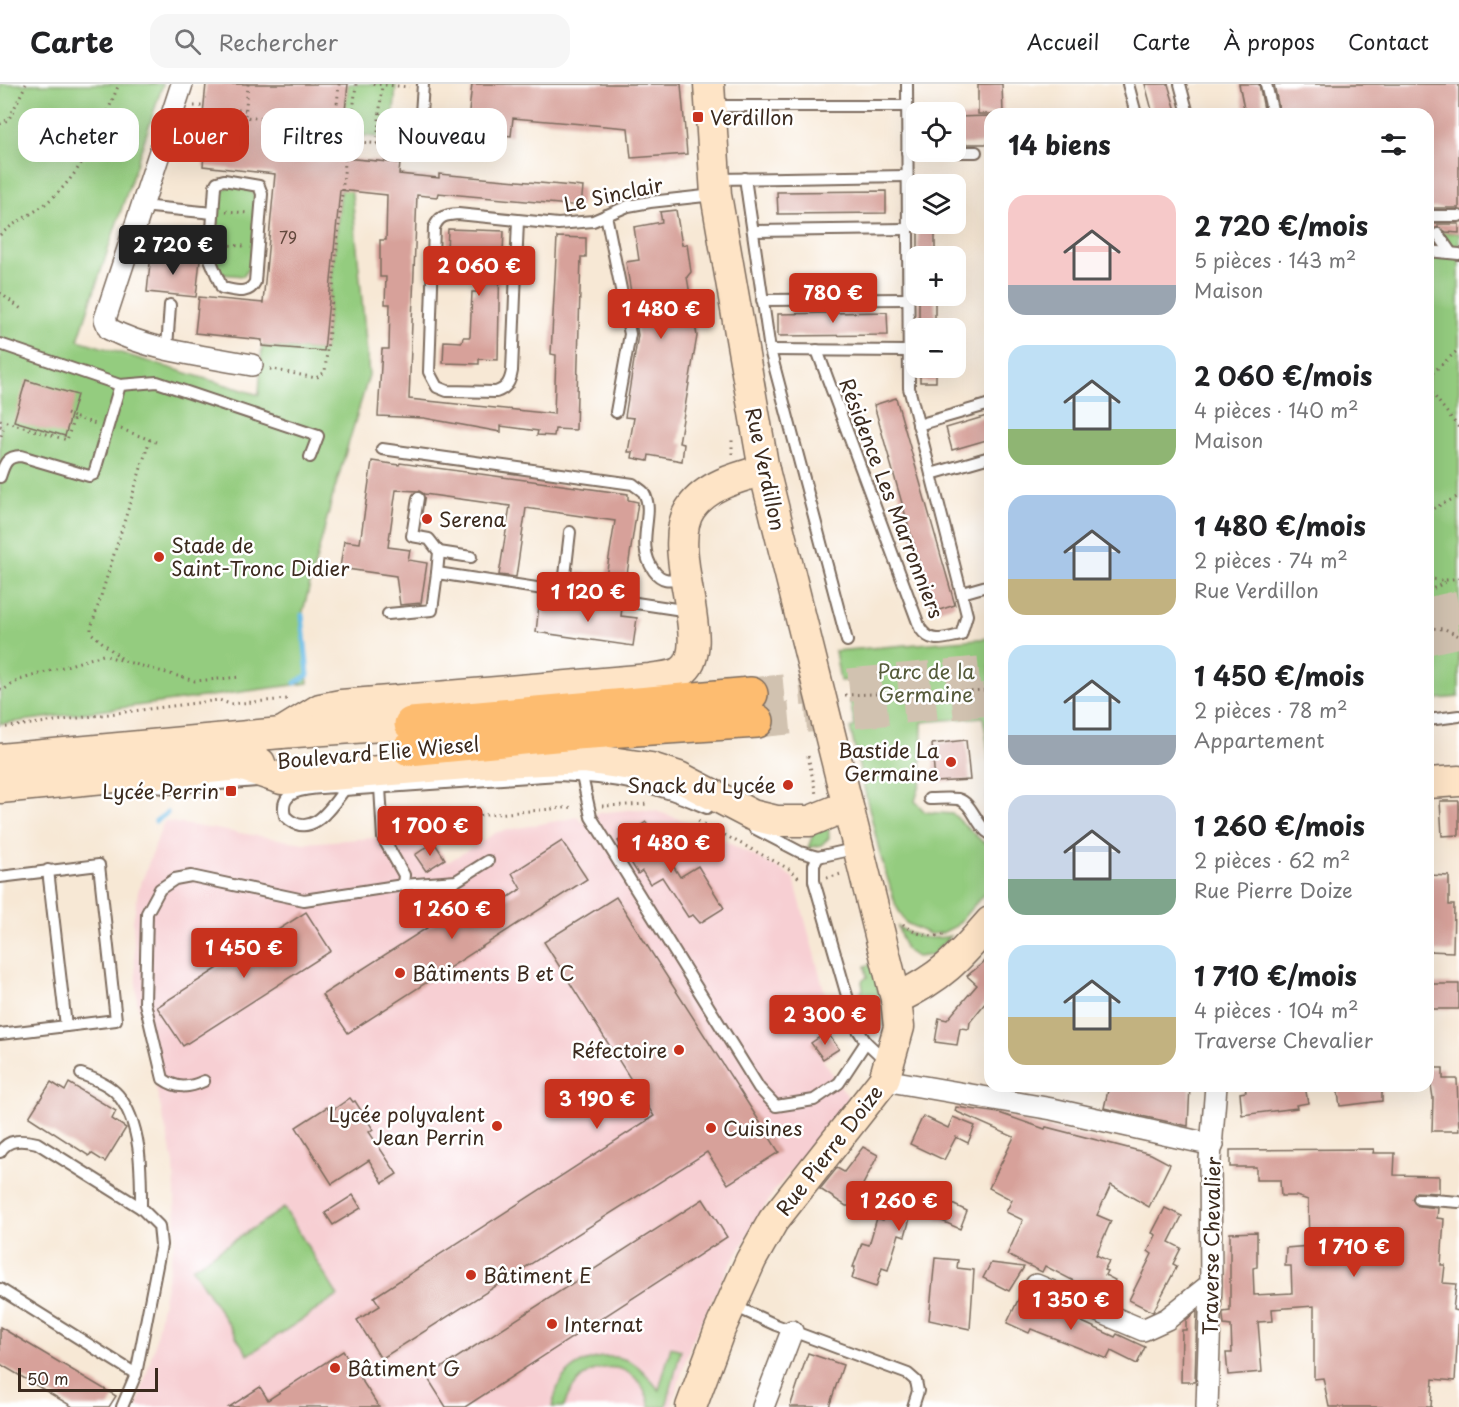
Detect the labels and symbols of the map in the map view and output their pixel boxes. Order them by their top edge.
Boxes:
place label: Verdillon [710,102,794,132]
marker: Verdillon [691,110,705,124]
street label: Le Sinclair [561,169,666,219]
pin: 2 720 € [118,225,228,276]
house number: 79 [279,225,297,249]
pin: 2 060 € [424,246,534,297]
pin: 780 € [791,273,875,324]
pin: 1 480 € [606,289,716,340]
street label: Résidence Les Marronniers [832,374,952,622]
street label: Rue Verdillon [738,405,794,533]
place label: Serena [439,504,506,534]
marker: Serena [420,512,434,526]
place label: Stade de Saint-Tronc Didier [171,530,350,583]
marker: Stade de Saint-Tronc Didier [152,550,166,564]
pin: 1 120 € [533,572,643,623]
park label: Parc de la Germaine [877,656,975,709]
street label: Boulevard Elie Wiesel [275,728,481,776]
place label: Bastide La Germaine [838,735,939,788]
marker: Bastide La Germaine [944,755,958,769]
place label: Snack du Lycée [627,770,776,800]
place label: Lycée Perrin [102,776,219,806]
marker: Snack du Lycée [781,778,795,792]
marker: Lycée Perrin [224,784,238,798]
pin: 1 700 € [375,806,485,857]
pin: 1 480 € [616,823,726,874]
pin: 1 260 € [397,889,507,940]
pin: 1 450 € [189,928,299,979]
place label: Bâtiments B et C [412,958,575,988]
marker: Bâtiments B et C [393,966,407,980]
pin: 2 300 € [770,995,880,1046]
place label: Réfectoire [572,1035,667,1065]
marker: Réfectoire [672,1043,686,1057]
street label: Rue Pierre Doize [768,1078,890,1222]
pin: 3 190 € [542,1079,652,1130]
place label: Lycée polyvalent Jean Perrin [328,1099,485,1152]
place label: Cuisines [723,1113,802,1143]
marker: Lycée polyvalent Jean Perrin [490,1119,504,1133]
marker: Cuisines [704,1121,718,1135]
street label: Traverse Chevalier [1194,1155,1228,1336]
pin: 1 260 € [844,1181,954,1232]
pin: 1 710 € [1299,1227,1409,1278]
place label: Bâtiment E [483,1260,592,1290]
marker: Bâtiment E [464,1268,478,1282]
pin: 1 350 € [1016,1280,1126,1331]
place label: Internat [564,1309,643,1339]
marker: Internat [545,1317,559,1331]
place label: Bâtiment G [347,1353,461,1383]
marker: Bâtiment G [328,1361,342,1375]
scale bar [18,1365,158,1392]

